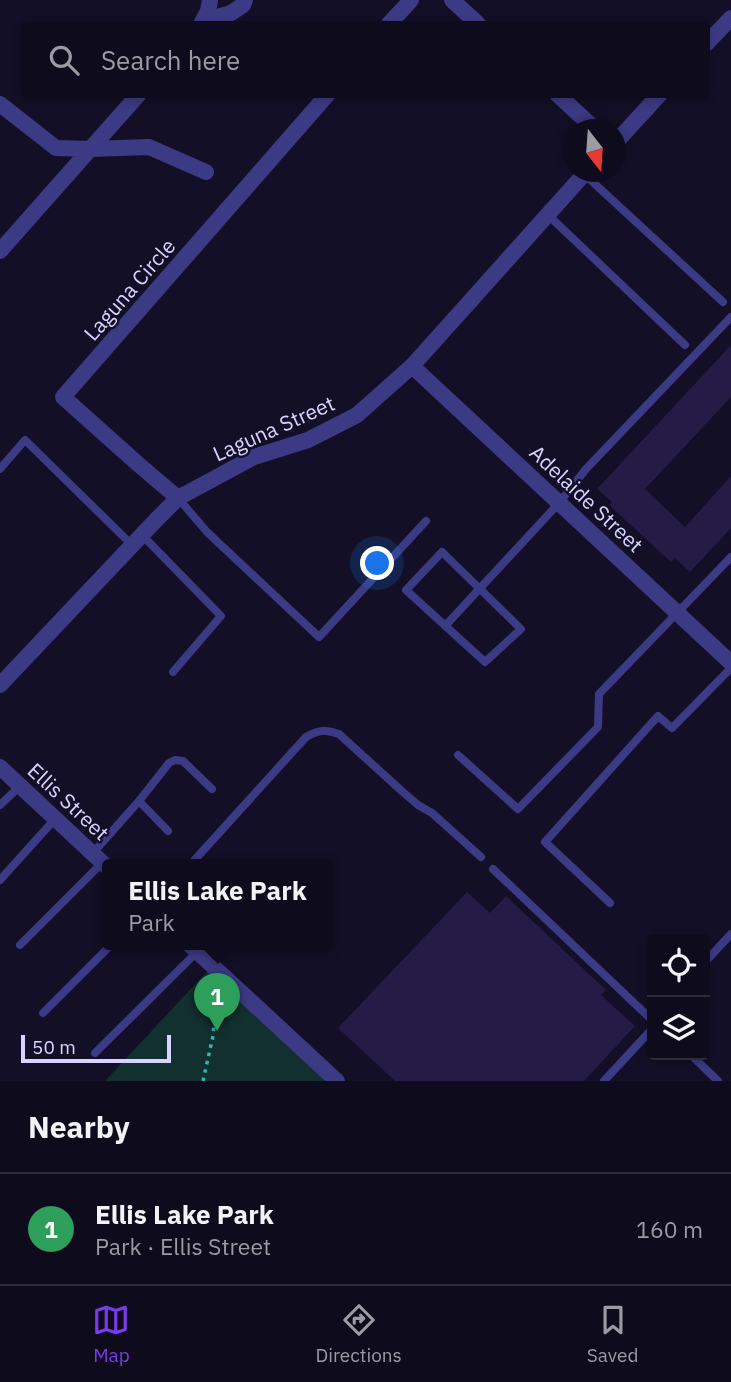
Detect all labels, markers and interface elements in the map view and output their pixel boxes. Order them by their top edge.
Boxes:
search box [21,21,710,98]
icon: search [45,41,83,79]
text: Search here [101,43,240,77]
north arrow [563,119,626,182]
street label: Laguna Circle [77,232,181,346]
street label: Laguna Street [208,389,339,467]
street label: Adelaide Street [524,438,649,558]
your location [360,546,394,580]
street label: Ellis Street [22,756,115,846]
popup [102,859,333,950]
text: Ellis Lake Park [128,873,307,907]
text: Park [128,907,175,937]
map controls [647,934,710,1060]
button: locate [647,934,710,997]
pin: 1 [194,973,240,1031]
button: layers [647,997,710,1060]
scale bar [21,1032,172,1064]
text: 50 m [32,1035,76,1059]
text: Nearby [28,1107,130,1146]
text: Ellis Lake Park [95,1197,274,1231]
text: 1 [44,1214,58,1244]
text: 160 m [636,1214,703,1244]
text: Park · Ellis Street [95,1231,271,1261]
tab: Map [92,1301,130,1367]
tab: Directions [315,1301,402,1367]
tab: Saved [587,1301,639,1367]

